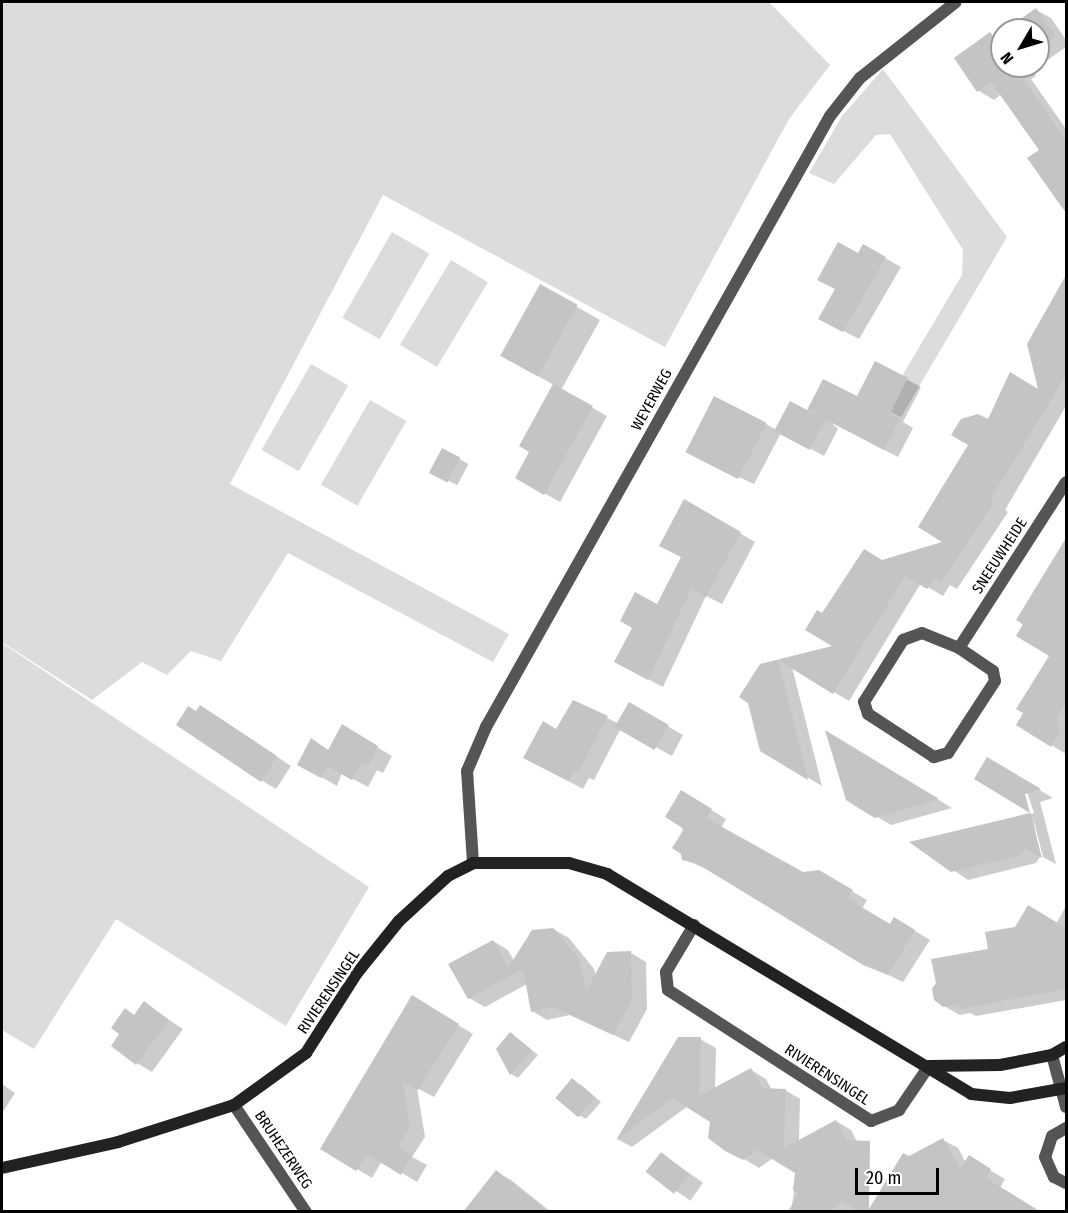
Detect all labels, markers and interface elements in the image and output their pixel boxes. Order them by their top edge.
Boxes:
north arrow [990,18,1050,78]
text: N [997,49,1017,68]
street label: WEYERWEG [628,366,676,434]
street label: SNEEUWHEIDE [969,515,1031,597]
street label: RIVIERENSINGEL [294,946,364,1038]
street label: RIVIERENSINGEL [781,1041,873,1109]
street label: BRUHEZERWEG [250,1108,316,1192]
scale bar [858,1156,942,1194]
text: 20 m [866,1167,901,1189]

